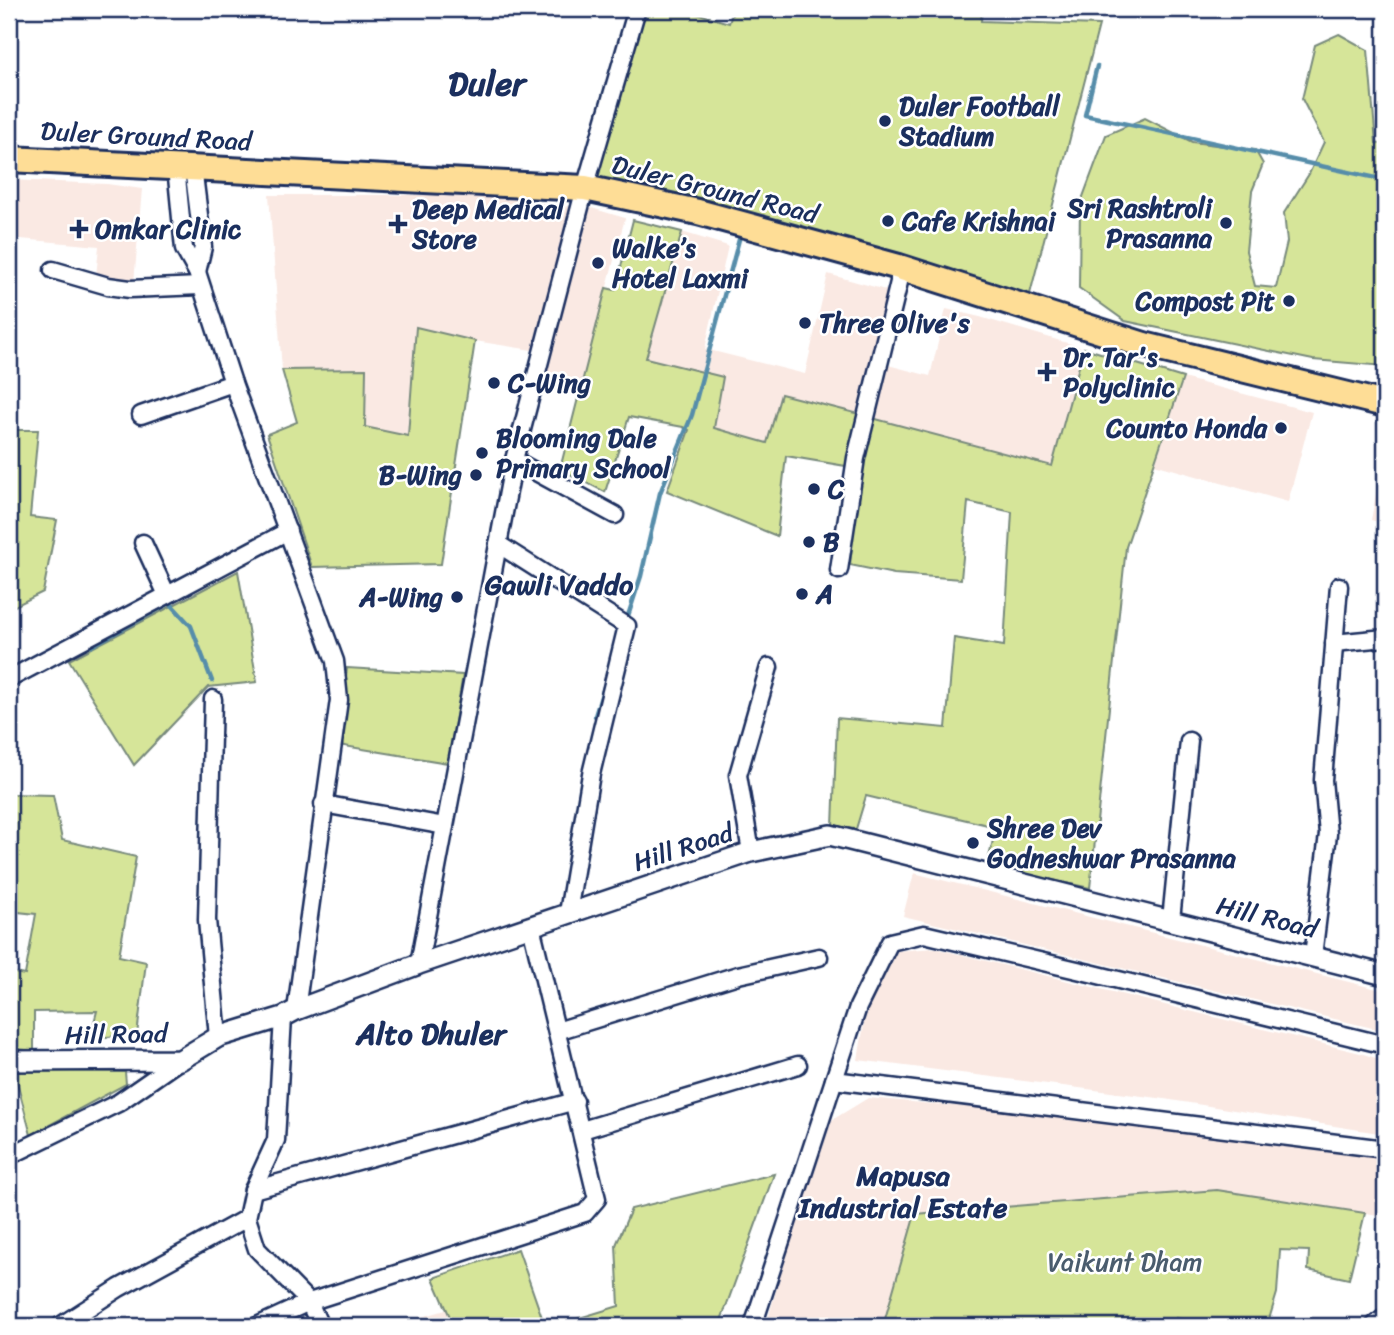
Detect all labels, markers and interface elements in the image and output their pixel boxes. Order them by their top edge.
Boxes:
district label: Duler [448,55,528,113]
place label: Duler Football Stadium [898,83,1061,159]
street label: Duler Ground Road [39,107,255,165]
marker: Duler Football Stadium [877,113,893,129]
street label: Duler Ground Road [607,141,825,237]
place label: Sri Rashtroli Prasanna [1066,185,1214,261]
place label: Deep Medical Store [411,186,565,262]
place label: Cafe Krishnai [901,198,1057,244]
place label: Omkar Clinic [95,206,242,252]
marker: Cafe Krishnai [880,213,896,229]
marker: Sri Rashtroli Prasanna [1218,215,1234,231]
marker: Deep Medical Store [390,216,406,232]
marker: Omkar Clinic [69,219,89,239]
place label: Walke’s Hotel Laxmi [612,225,750,301]
marker: Walke’s Hotel Laxmi [590,255,606,271]
place label: Compost Pit [1135,278,1276,324]
marker: Compost Pit [1281,293,1297,309]
place label: Three Olive's [819,300,971,346]
marker: Three Olive's [797,315,813,331]
place label: Dr. Tar's Polyclinic [1063,334,1176,410]
place label: C-Wing [507,360,591,406]
marker: Dr. Tar's Polyclinic [1037,362,1057,382]
marker: C-Wing [486,375,502,391]
place label: Counto Honda [1105,405,1268,451]
place label: Blooming Dale Primary School [496,415,672,491]
marker: Counto Honda [1273,420,1289,436]
marker: Blooming Dale Primary School [474,445,490,461]
place label: B-Wing [379,452,462,498]
place label: C [827,466,845,512]
marker: B-Wing [468,467,484,483]
marker: C [806,481,822,497]
place label: B [823,519,840,565]
marker: B [801,534,817,550]
district label: Gawli Vaddo [485,560,634,609]
place label: A [815,571,833,617]
place label: A-Wing [359,574,443,620]
marker: A [794,586,810,602]
marker: A-Wing [449,589,465,605]
place label: Shree Dev Godneshwar Prasanna [986,805,1237,881]
street label: Hill Road [627,809,741,885]
marker: Shree Dev Godneshwar Prasanna [965,835,981,851]
street label: Hill Road [1212,882,1325,952]
district label: Alto Dhuler [354,1007,508,1061]
street label: Hill Road [64,1010,170,1058]
district label: Mapusa Industrial Estate [797,1151,1008,1232]
park label: Vaikunt Dham [1047,1239,1203,1285]

